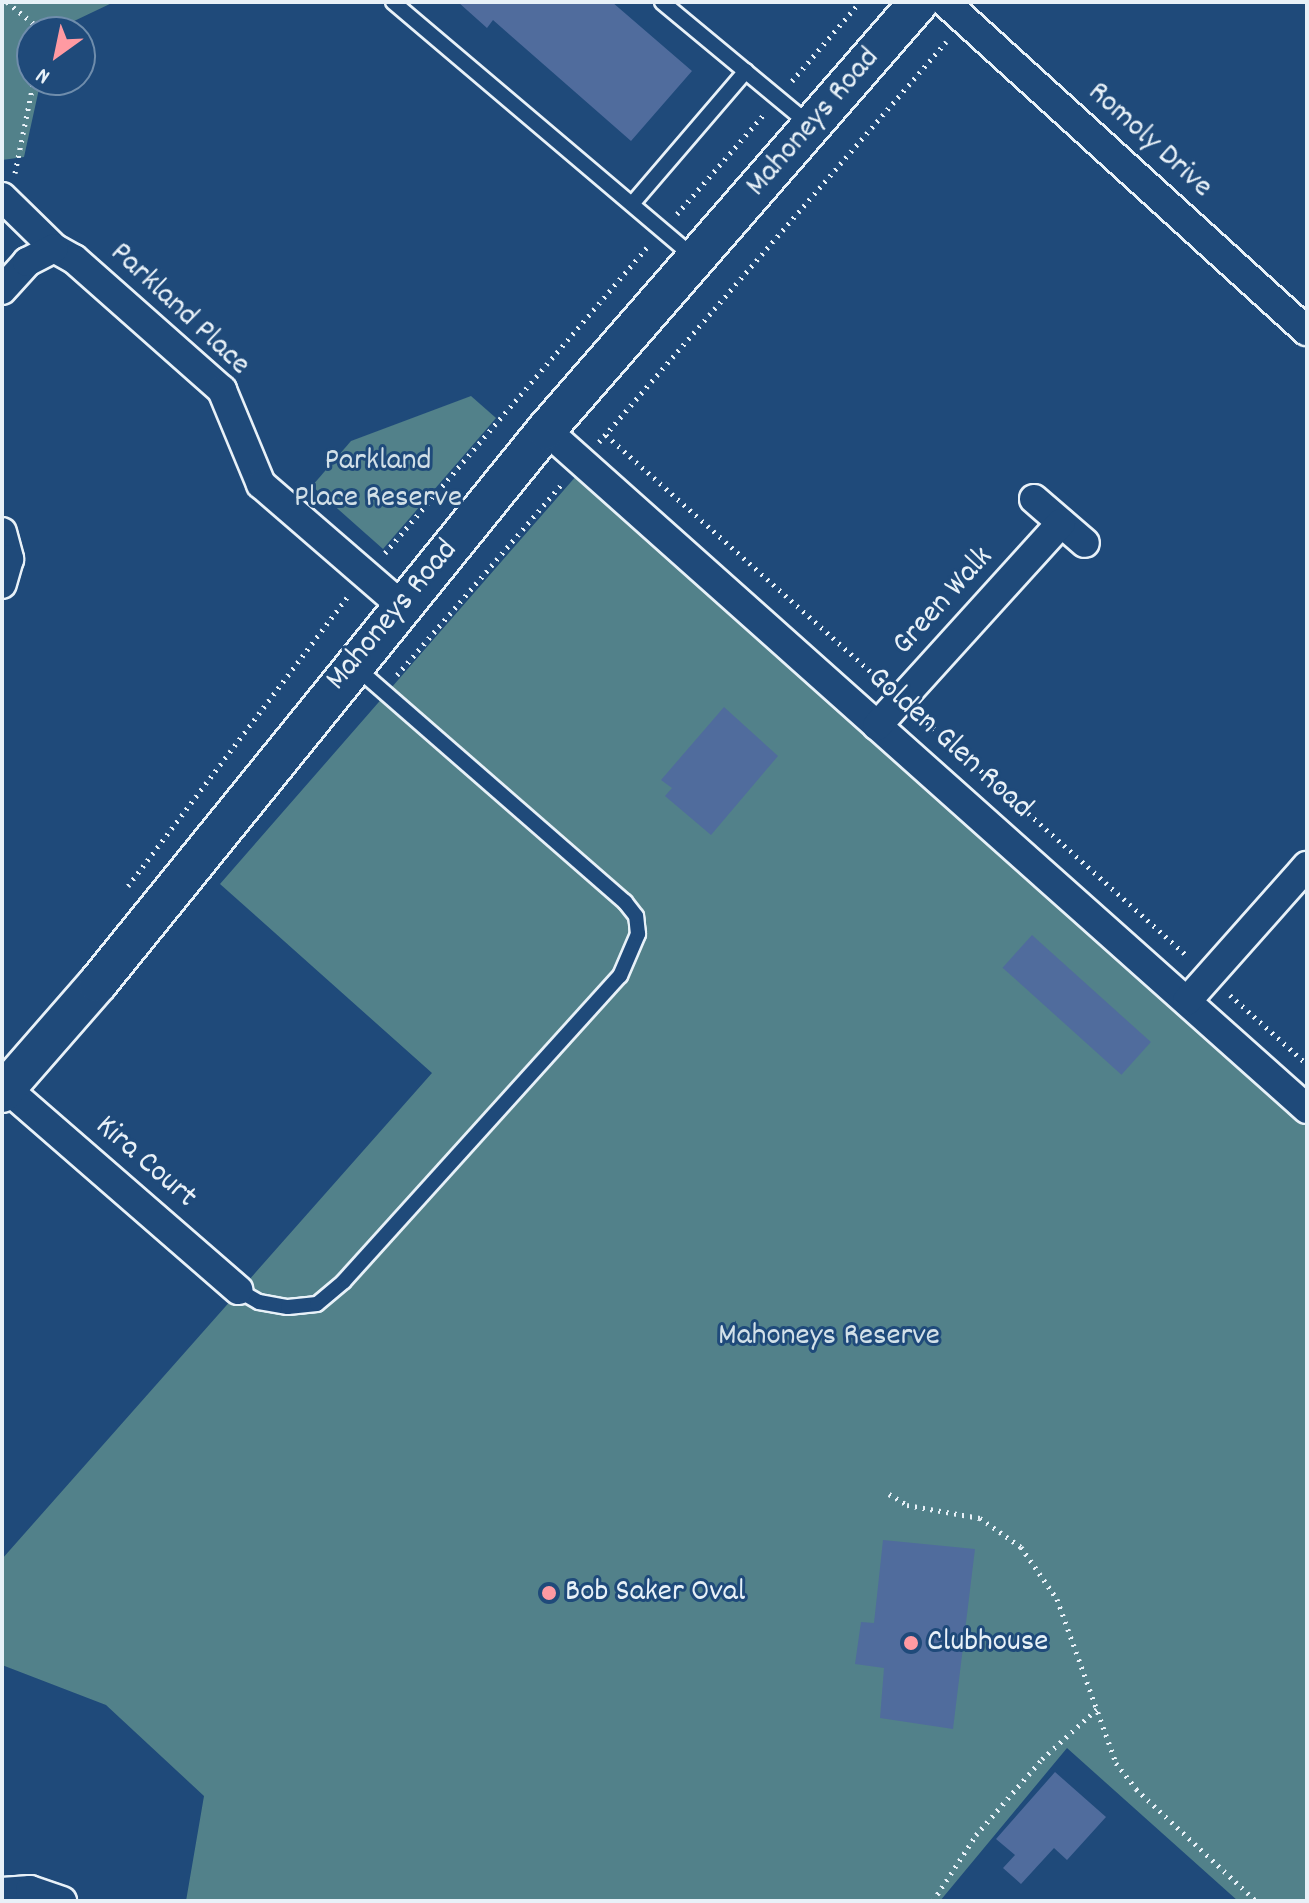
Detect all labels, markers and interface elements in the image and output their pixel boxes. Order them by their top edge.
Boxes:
north arrow [16,16,96,96]
street label: Mahoneys Road [739,41,889,205]
text: N [31,59,57,91]
street label: Romoly Drive [1078,75,1220,207]
street label: Parkland Place [101,235,257,385]
park label: Parkland Place Reserve [294,444,462,519]
street label: Mahoneys Road [319,533,467,699]
street label: Green Walk [885,540,1003,664]
street label: Golden Glen Road [858,660,1040,828]
street label: Kira Court [86,1108,204,1218]
park label: Mahoneys Reserve [718,1318,940,1356]
place label: Bob Saker Oval [565,1574,745,1612]
marker: Bob Saker Oval [540,1584,558,1602]
place label: Clubhouse [927,1624,1048,1662]
marker: Clubhouse [902,1634,920,1652]

